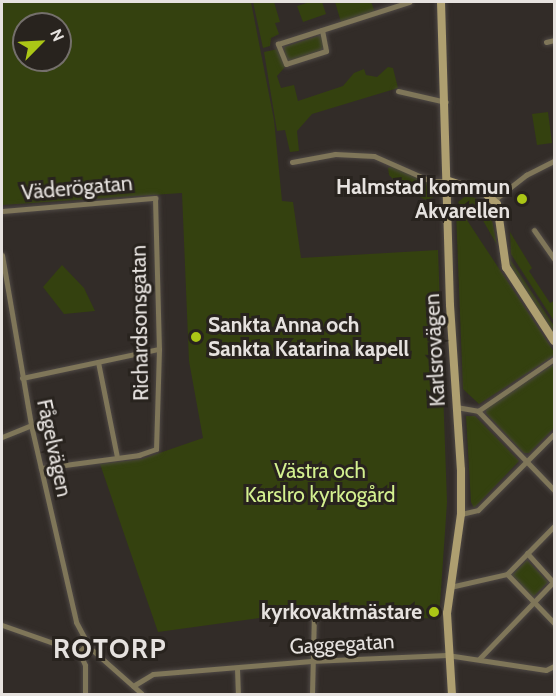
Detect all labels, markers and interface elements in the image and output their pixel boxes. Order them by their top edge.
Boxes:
north arrow [12,12,72,72]
text: N [46,26,68,44]
street label: Väderögatan [20,171,134,205]
place label: Halmstad kommun Akvarellen [336,174,510,224]
marker: Halmstad kommun Akvarellen [515,192,529,206]
street label: Richardsonsgatan [126,245,154,401]
street label: Karlsrovägen [419,293,451,407]
place label: Sankta Anna och Sankta Katarina kapell [208,312,409,362]
marker: Sankta Anna och Sankta Katarina kapell [189,330,203,344]
street label: Fågelvägen [31,397,77,499]
park label: Västra och Karslro kyrkogård [245,458,395,508]
place label: kyrkovaktmästare [261,599,422,625]
marker: kyrkovaktmästare [427,605,441,619]
street label: Gaggegatan [289,629,395,659]
district label: ROTORP [53,633,167,665]

